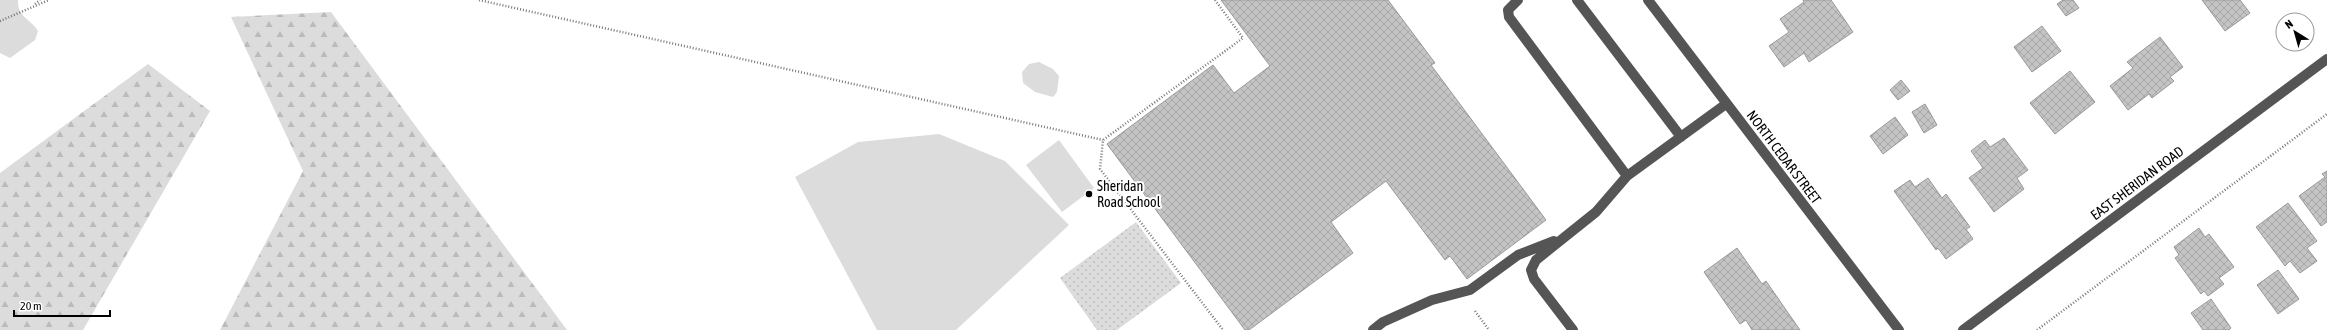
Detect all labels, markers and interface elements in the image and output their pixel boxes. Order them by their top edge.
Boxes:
north arrow [2275,12,2315,52]
text: N [2283,17,2295,31]
street label: NORTH CEDAR STREET [1744,107,1824,207]
street label: EAST SHERIDAN ROAD [2087,143,2187,223]
place label: Sheridan Road School [1097,178,1161,210]
marker: Sheridan Road School [1084,189,1094,199]
scale bar [14,292,110,318]
text: 20 m [20,299,42,313]

